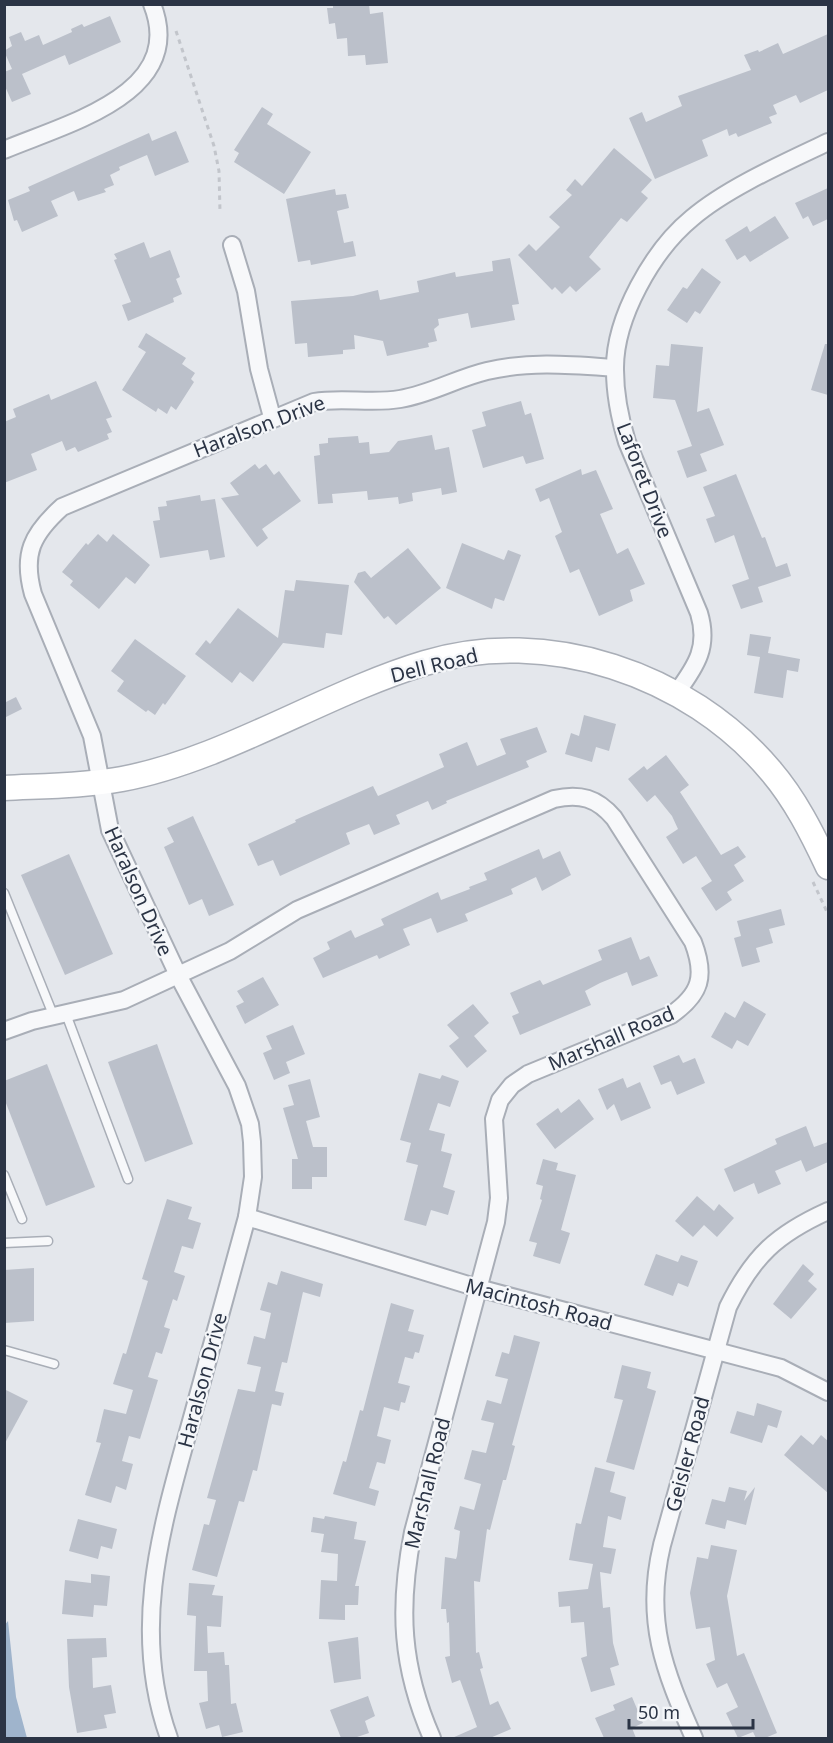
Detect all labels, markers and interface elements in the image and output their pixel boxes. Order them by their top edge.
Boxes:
street label: Haralson Drive [189,388,329,464]
street label: Laforet Drive [611,418,679,542]
street label: Dell Road [387,641,481,689]
street label: Haralson Drive [98,822,180,960]
street label: Marshall Road [544,999,678,1077]
street label: Macintosh Road [463,1271,615,1337]
street label: Haralson Drive [171,1309,233,1451]
street label: Geisler Road [659,1393,715,1515]
street label: Marshall Road [398,1415,456,1551]
scale bar [629,1692,754,1730]
text: 50 m [638,1700,680,1724]

